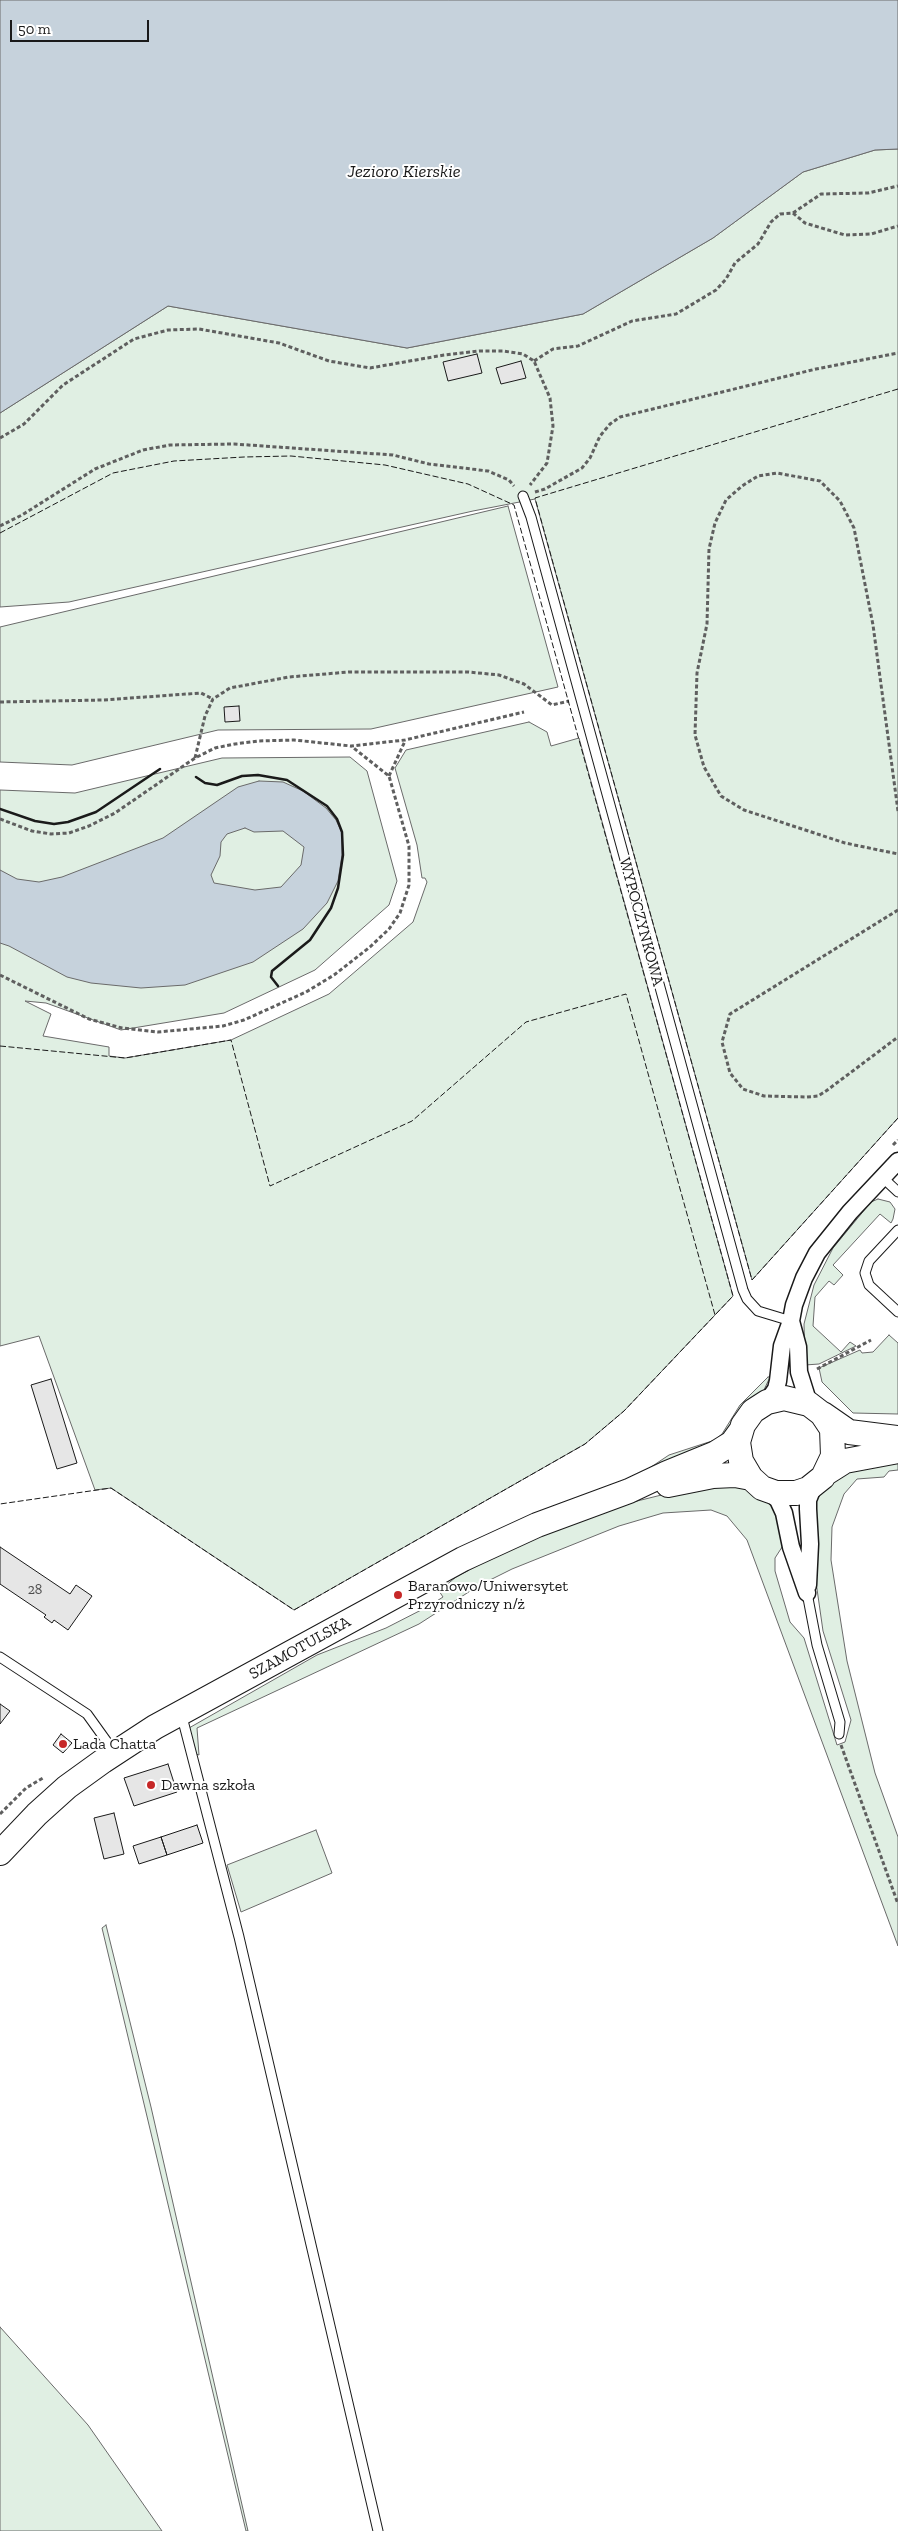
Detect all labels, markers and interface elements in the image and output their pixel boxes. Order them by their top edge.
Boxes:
scale bar [12,10,151,42]
text: 50 m [18,20,51,38]
water label: Jezioro Kierskie [347,161,461,183]
street label: WYPOCZYNKOWA [615,856,667,988]
place label: Baranowo/Uniwersytet Przyrodniczy n/ż [408,1576,568,1614]
house number: 28 [28,1582,42,1598]
marker: Baranowo/Uniwersytet Przyrodniczy n/ż [392,1589,404,1601]
street label: SZAMOTULSKA [246,1612,354,1684]
place label: Lada Chatta [73,1734,156,1754]
marker: Lada Chatta [57,1738,69,1750]
place label: Dawna szkoła [161,1775,255,1795]
marker: Dawna szkoła [145,1779,157,1791]

